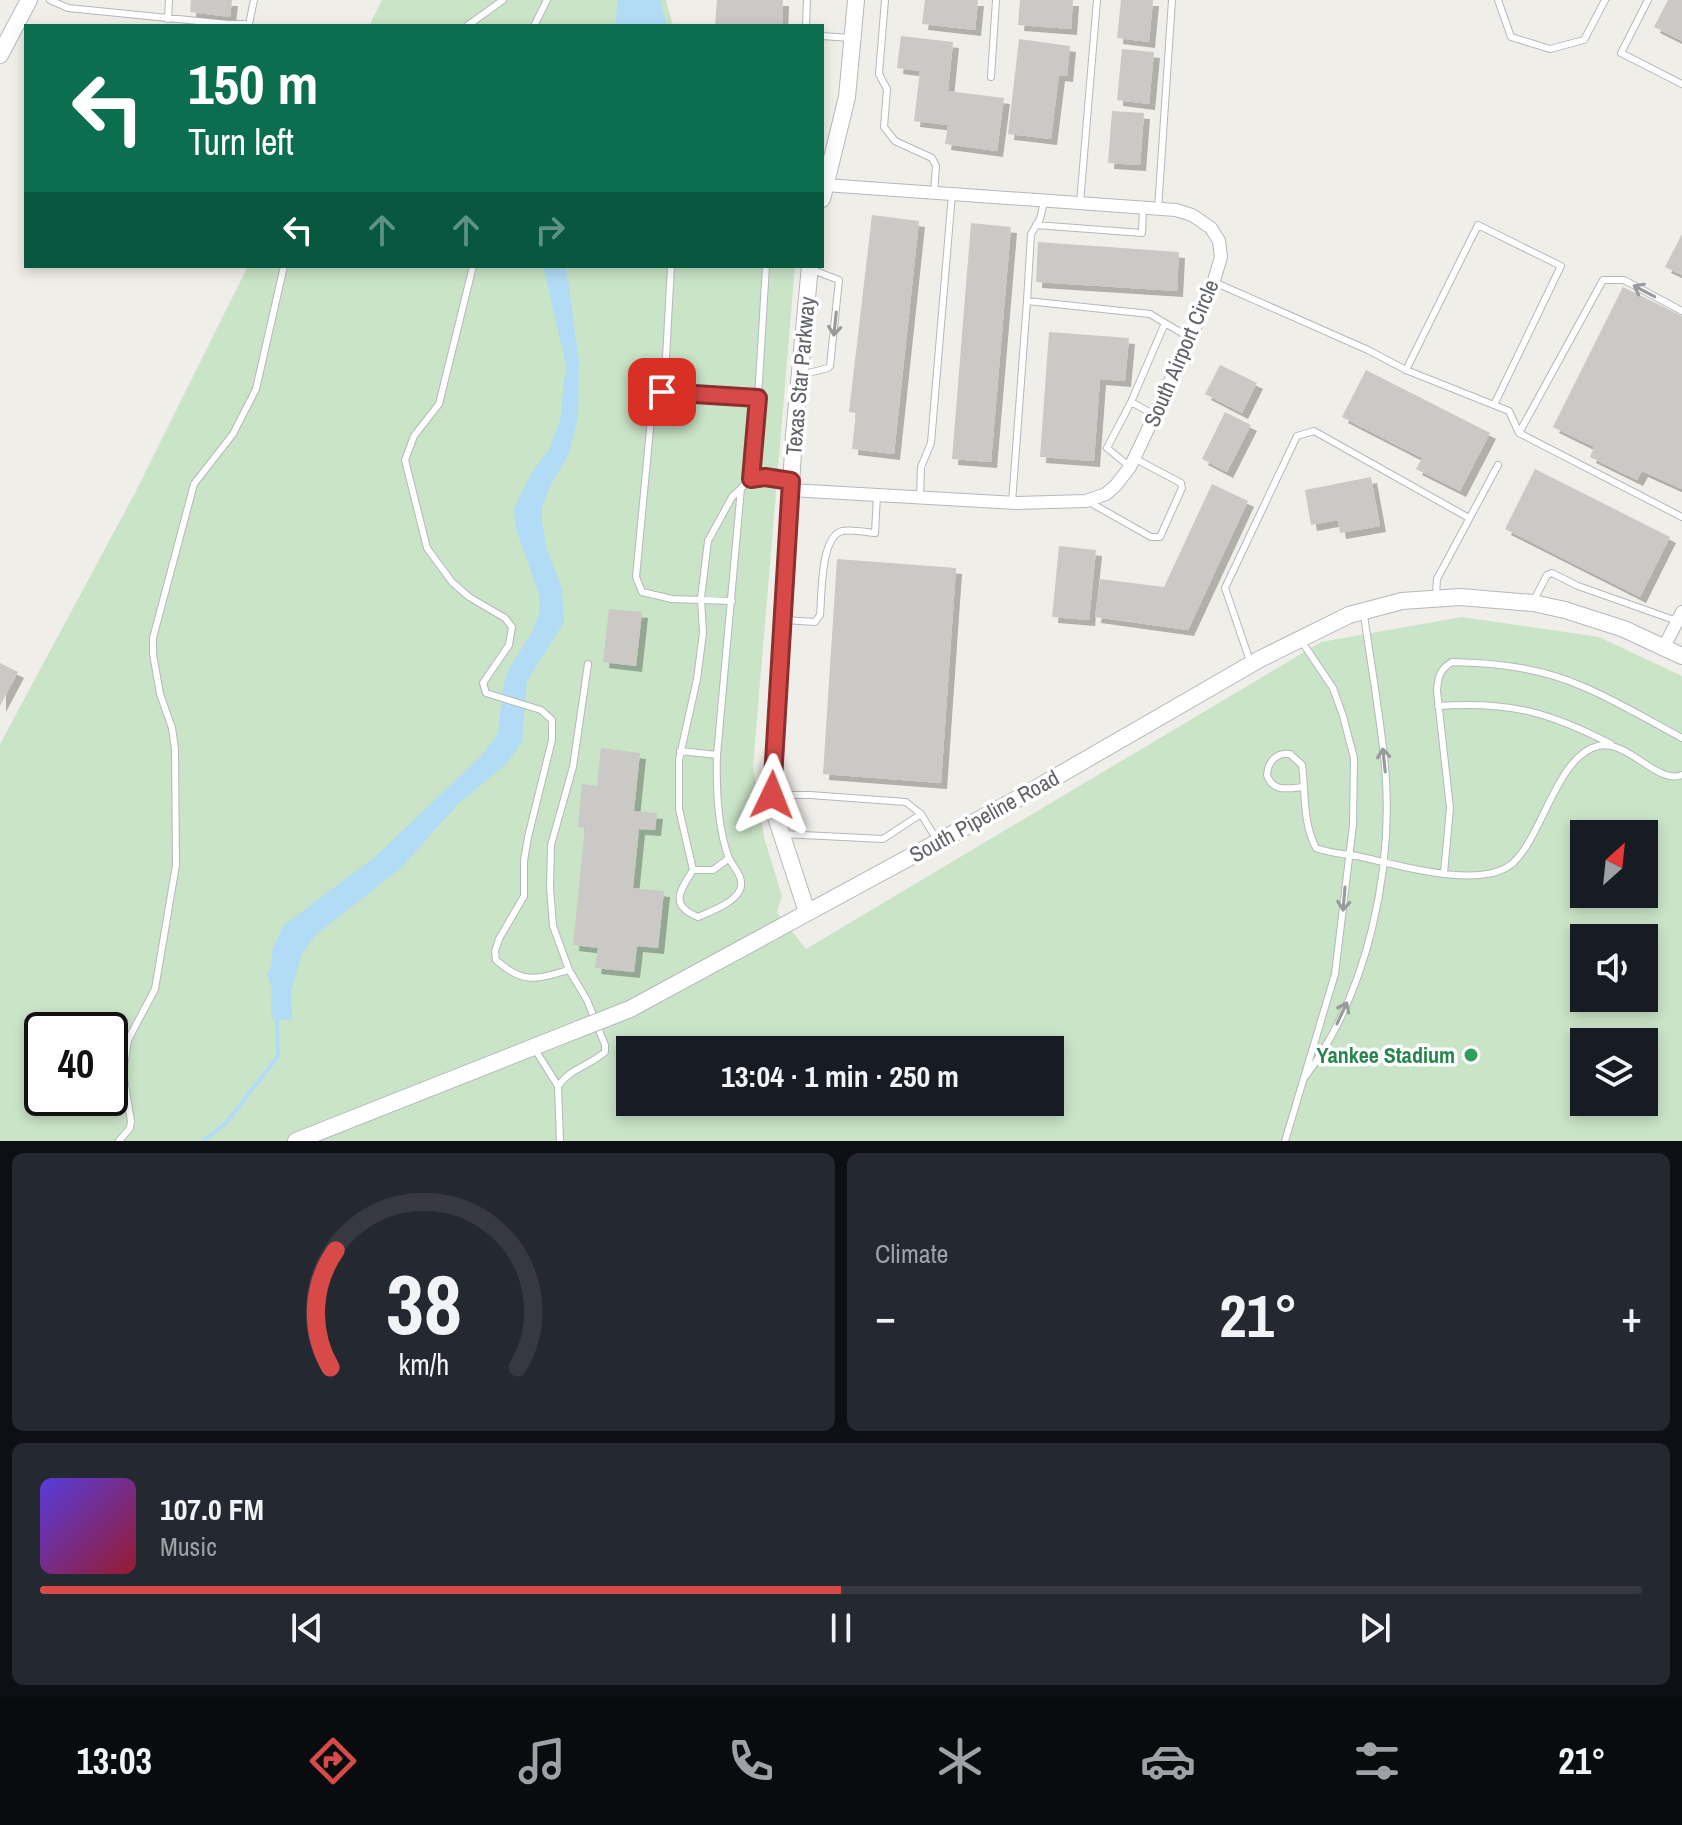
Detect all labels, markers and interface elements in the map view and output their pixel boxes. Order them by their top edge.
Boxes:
text: 150 m [188,46,318,121]
icon: left [56,56,160,160]
text: Turn left [188,118,294,166]
icon: left [276,208,320,252]
icon: ahead [360,208,404,252]
icon: ahead [444,208,488,252]
icon: right [528,208,572,252]
street label: South Airport Circle [1136,275,1226,431]
one-way arrow [1632,282,1656,298]
street label: Texas Star Parkway [778,295,822,457]
one-way arrow [827,310,842,336]
pin [628,358,696,426]
icon: arrive [640,370,684,414]
one-way arrow [1376,747,1391,774]
position arrow [730,753,814,837]
street label: South Pipeline Road [904,763,1064,869]
north arrow [1570,820,1658,908]
map controls [1570,820,1658,1116]
one-way arrow [1336,885,1351,912]
button: sound [1570,924,1658,1012]
one-way arrow [1335,1002,1350,1026]
speed limit sign: 40 [24,1012,128,1116]
button: layers [1570,1028,1658,1116]
place label: Yankee Stadium [1317,1040,1455,1070]
marker: Yankee Stadium [1462,1046,1480,1064]
text: 13:04 · 1 min · 250 m [721,1056,959,1096]
text: Climate [875,1236,948,1271]
text: 38 [386,1248,461,1360]
text: 21° [1219,1275,1298,1356]
text: − [875,1286,896,1346]
text: + [1621,1286,1642,1346]
text: km/h [398,1345,449,1384]
text: 107.0 FM [160,1489,264,1529]
text: Music [160,1529,217,1564]
icon: previous [285,1606,329,1650]
icon: pause [819,1606,863,1650]
icon: next [1353,1606,1397,1650]
icon: directions [305,1733,361,1789]
icon: music [514,1733,570,1789]
icon: phone [723,1733,779,1789]
icon: climate [932,1733,988,1789]
icon: car [1140,1733,1196,1789]
icon: filters [1349,1733,1405,1789]
text: 13:03 [76,1737,152,1785]
text: 21° [1558,1737,1606,1785]

